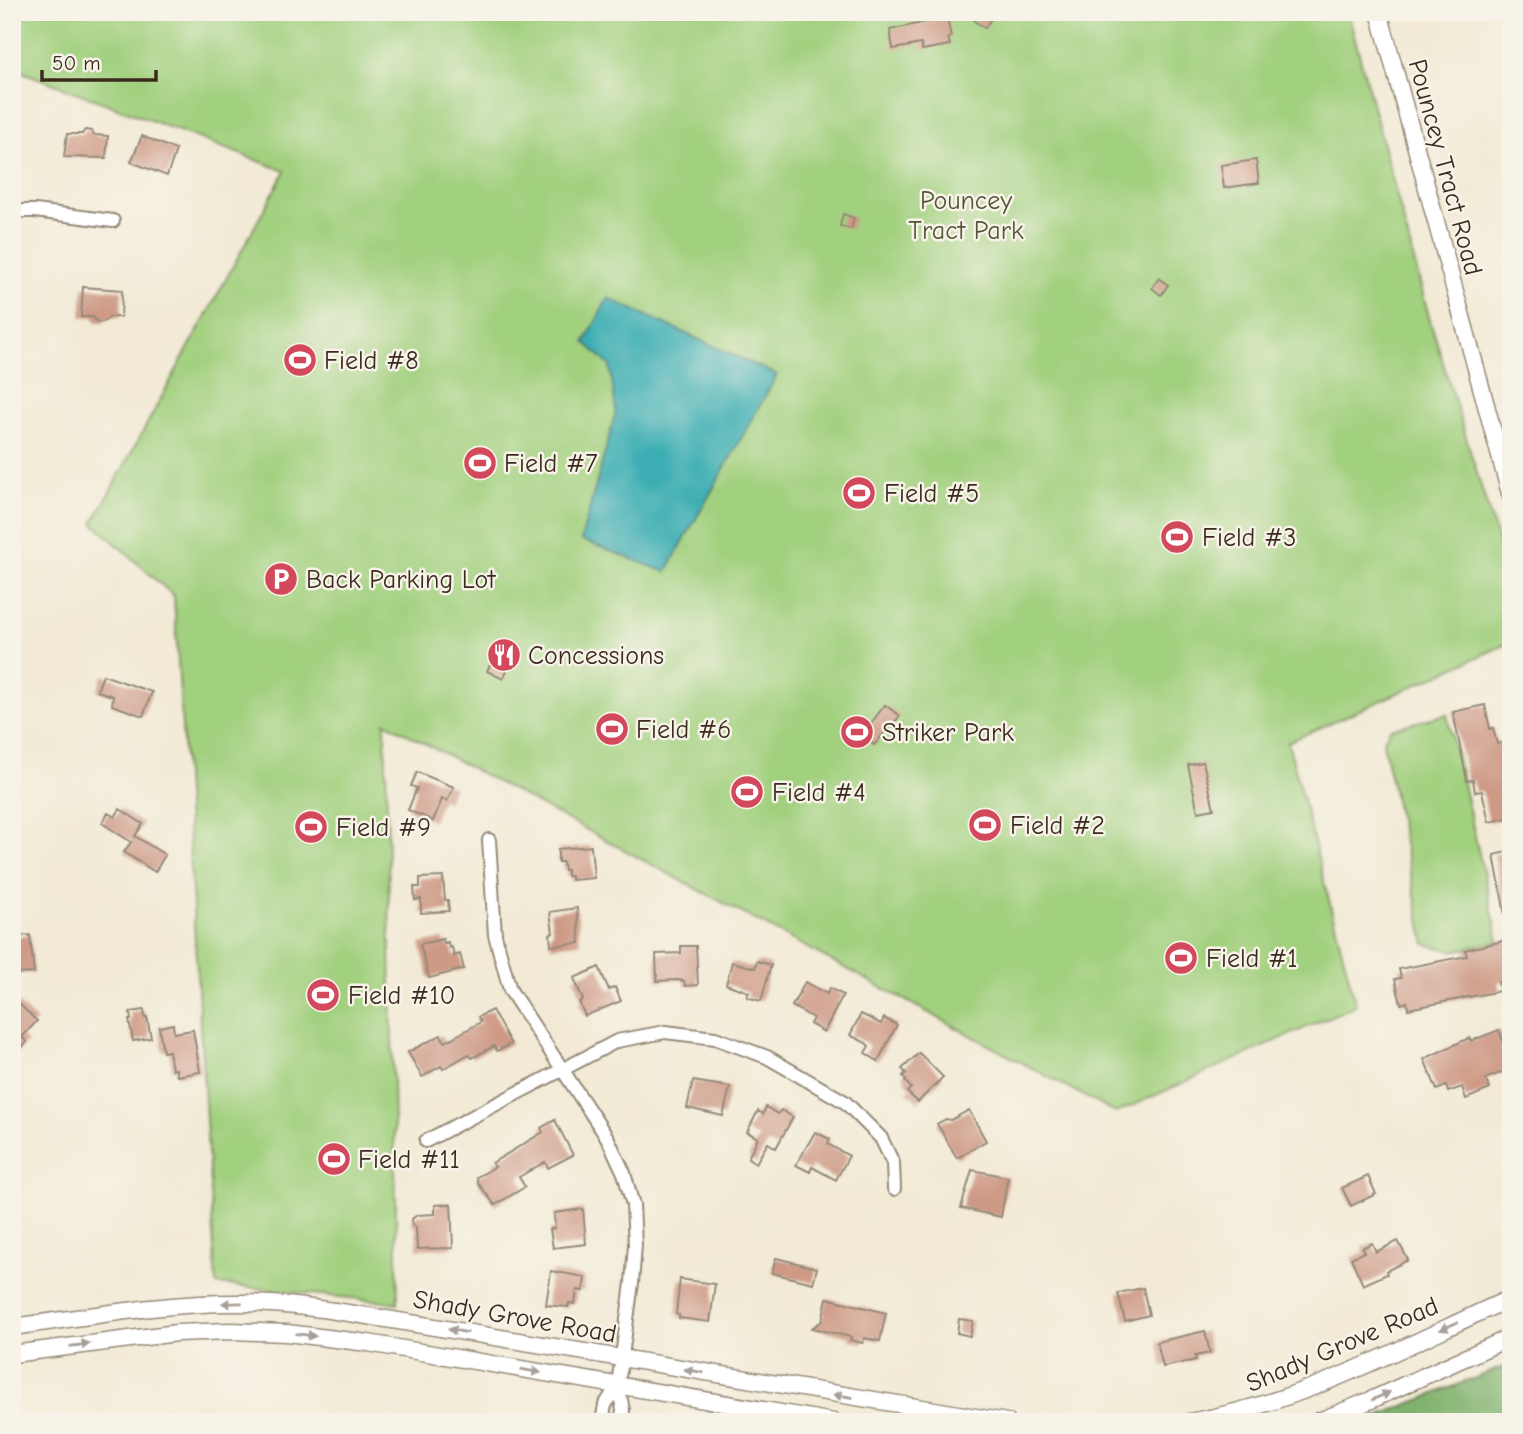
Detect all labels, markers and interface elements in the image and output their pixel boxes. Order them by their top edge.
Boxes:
scale bar [42,38,156,82]
text: 50 m [52,51,101,75]
street label: Pouncey Tract Road [1402,56,1488,279]
park label: Pouncey Tract Park [908,186,1024,246]
sports icon: Field #8 [281,341,319,379]
place label: Field #8 [324,346,419,376]
sports icon: Field #7 [461,444,499,482]
place label: Field #7 [504,449,598,479]
sports icon: Field #5 [840,474,878,512]
place label: Field #5 [884,479,979,509]
sports icon: Field #3 [1158,518,1196,556]
place label: Field #3 [1202,523,1296,553]
parking icon: Back Parking Lot [262,560,300,598]
place label: Back Parking Lot [306,565,497,595]
restaurant icon: Concessions [485,636,523,674]
place label: Concessions [528,641,664,671]
sports icon: Field #6 [593,710,631,748]
sports icon: Striker Park [838,713,876,751]
place label: Field #6 [636,715,731,745]
place label: Striker Park [882,718,1014,748]
sports icon: Field #4 [728,773,766,811]
place label: Field #4 [772,778,866,808]
sports icon: Field #2 [966,806,1004,844]
sports icon: Field #9 [292,808,330,846]
place label: Field #2 [1010,811,1105,841]
place label: Field #9 [336,813,431,843]
sports icon: Field #1 [1162,939,1200,977]
place label: Field #1 [1206,944,1298,974]
sports icon: Field #10 [304,976,342,1014]
place label: Field #10 [348,981,455,1011]
sports icon: Field #11 [315,1140,353,1178]
place label: Field #11 [358,1145,460,1175]
street label: Shady Grove Road [411,1284,619,1350]
street label: Shady Grove Road [1242,1291,1443,1399]
one-way arrow [221,1298,243,1309]
one-way arrow [1438,1321,1459,1332]
one-way arrow [447,1325,469,1336]
one-way arrow [296,1330,318,1341]
one-way arrow [69,1340,91,1351]
one-way arrow [683,1365,705,1376]
one-way arrow [520,1366,542,1377]
one-way arrow [832,1390,854,1401]
one-way arrow [1370,1390,1391,1401]

